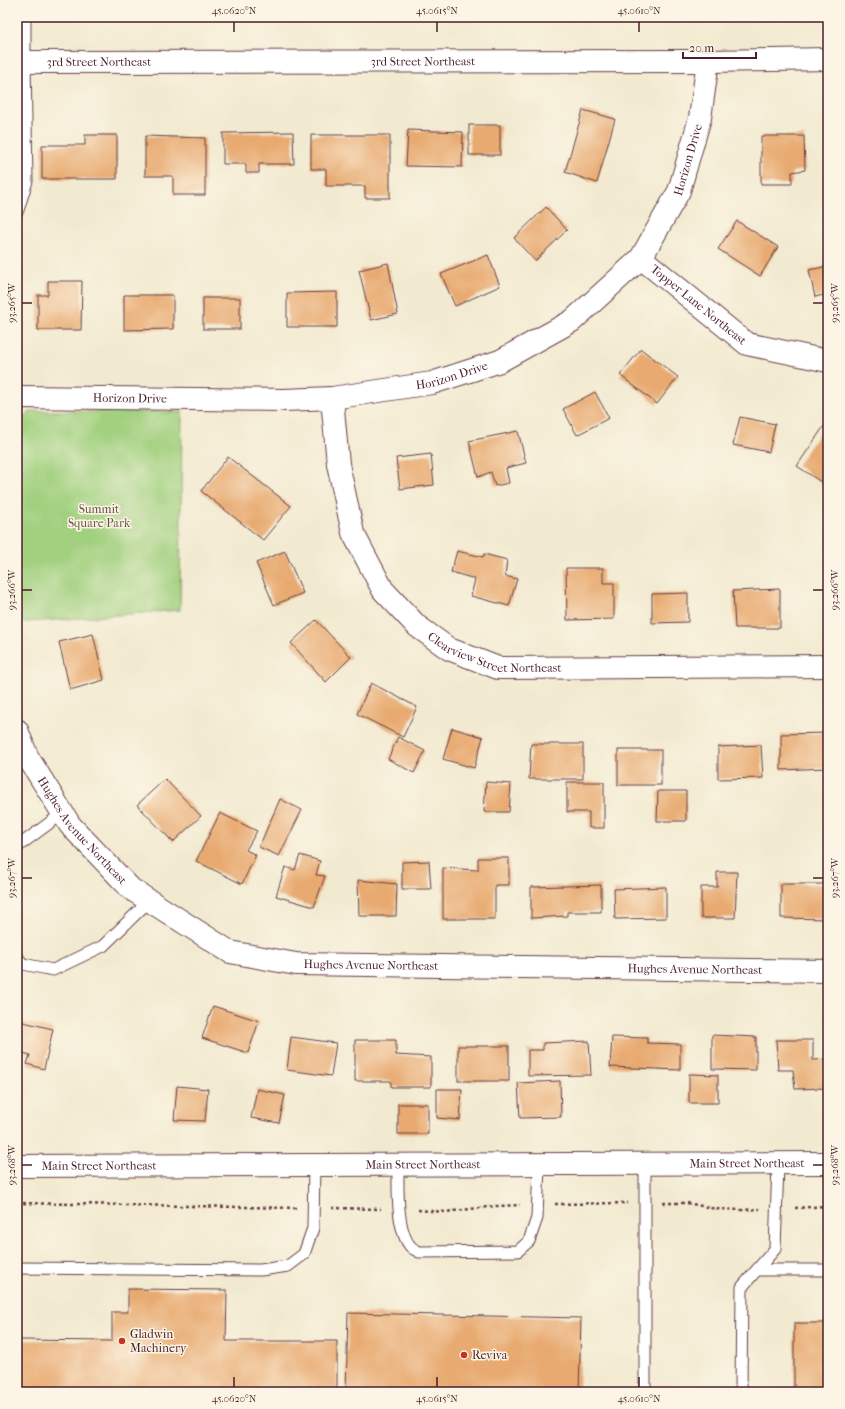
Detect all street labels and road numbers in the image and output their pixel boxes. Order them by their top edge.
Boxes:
street label: 3rd Street Northeast [371,54,476,68]
street label: 3rd Street Northeast [47,55,152,69]
street label: Horizon Drive [671,122,705,197]
street label: Topper Lane Northeast [648,262,750,348]
street label: Horizon Drive [415,358,489,392]
street label: Horizon Drive [93,391,167,406]
street label: Clearview Street Northeast [425,629,562,675]
street label: Hughes Avenue Northeast [35,774,130,888]
street label: Hughes Avenue Northeast [303,957,439,973]
street label: Hughes Avenue Northeast [627,961,763,977]
street label: Main Street Northeast [689,1156,805,1171]
street label: Main Street Northeast [365,1157,481,1172]
street label: Main Street Northeast [41,1158,157,1173]

